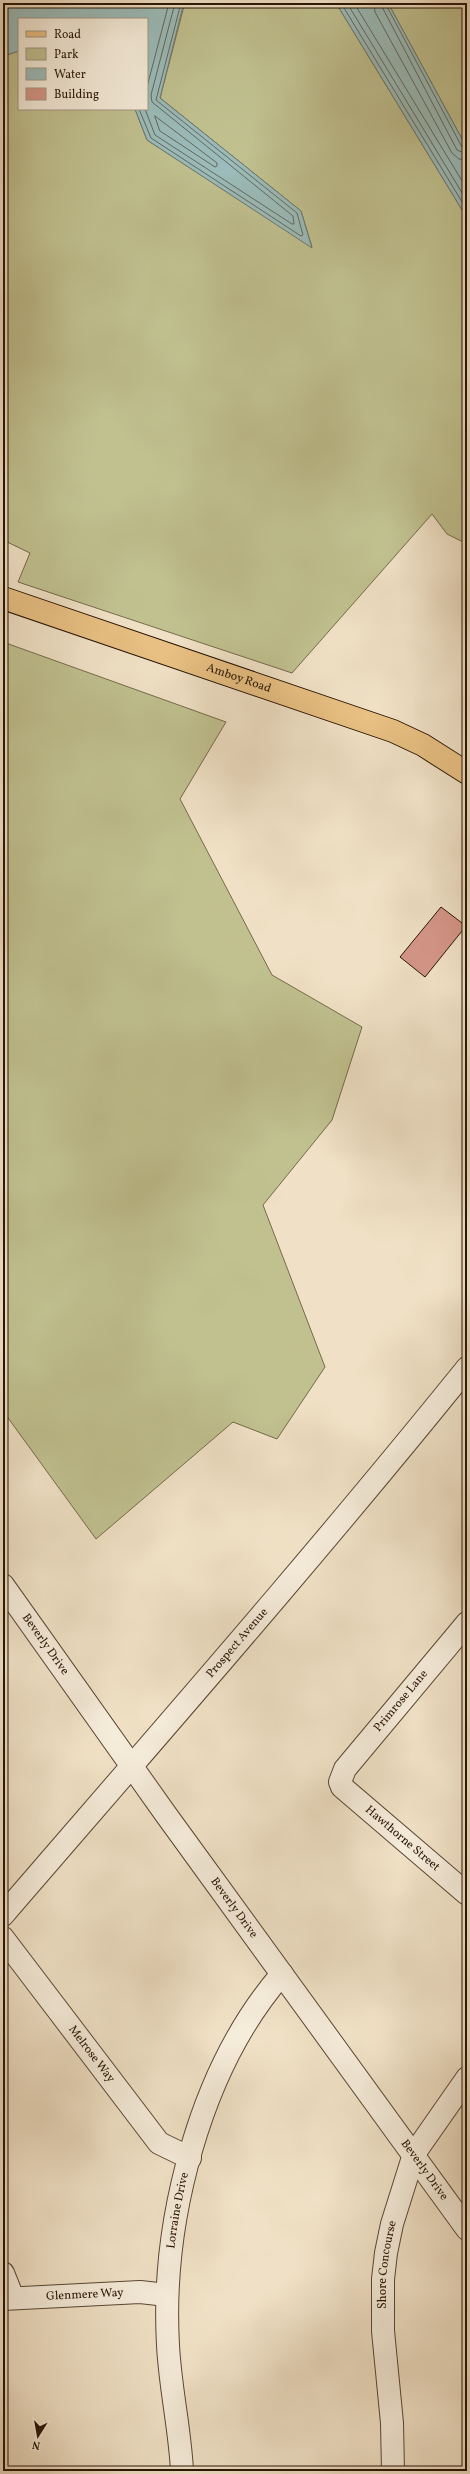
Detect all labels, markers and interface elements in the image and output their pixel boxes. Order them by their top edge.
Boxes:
legend [18,18,148,110]
text: Road [54,27,81,43]
text: Park [54,47,79,63]
text: Water [54,67,86,83]
text: Building [54,87,99,103]
street label: Amboy Road [204,660,273,697]
street label: Prospect Avenue [203,1604,272,1682]
street label: Beverly Drive [18,1611,73,1679]
street label: Primrose Lane [370,1666,432,1735]
street label: Hawthorne Street [362,1802,443,1875]
street label: Beverly Drive [206,1874,261,1942]
street label: Melrose Way [64,2022,119,2086]
street label: Beverly Drive [397,2137,452,2204]
street label: Lorraine Drive [163,2170,193,2250]
street label: Shore Concourse [375,2218,401,2309]
street label: Glenmere Way [46,2285,125,2305]
north arrow [18,2416,58,2456]
text: N [31,2436,42,2452]

